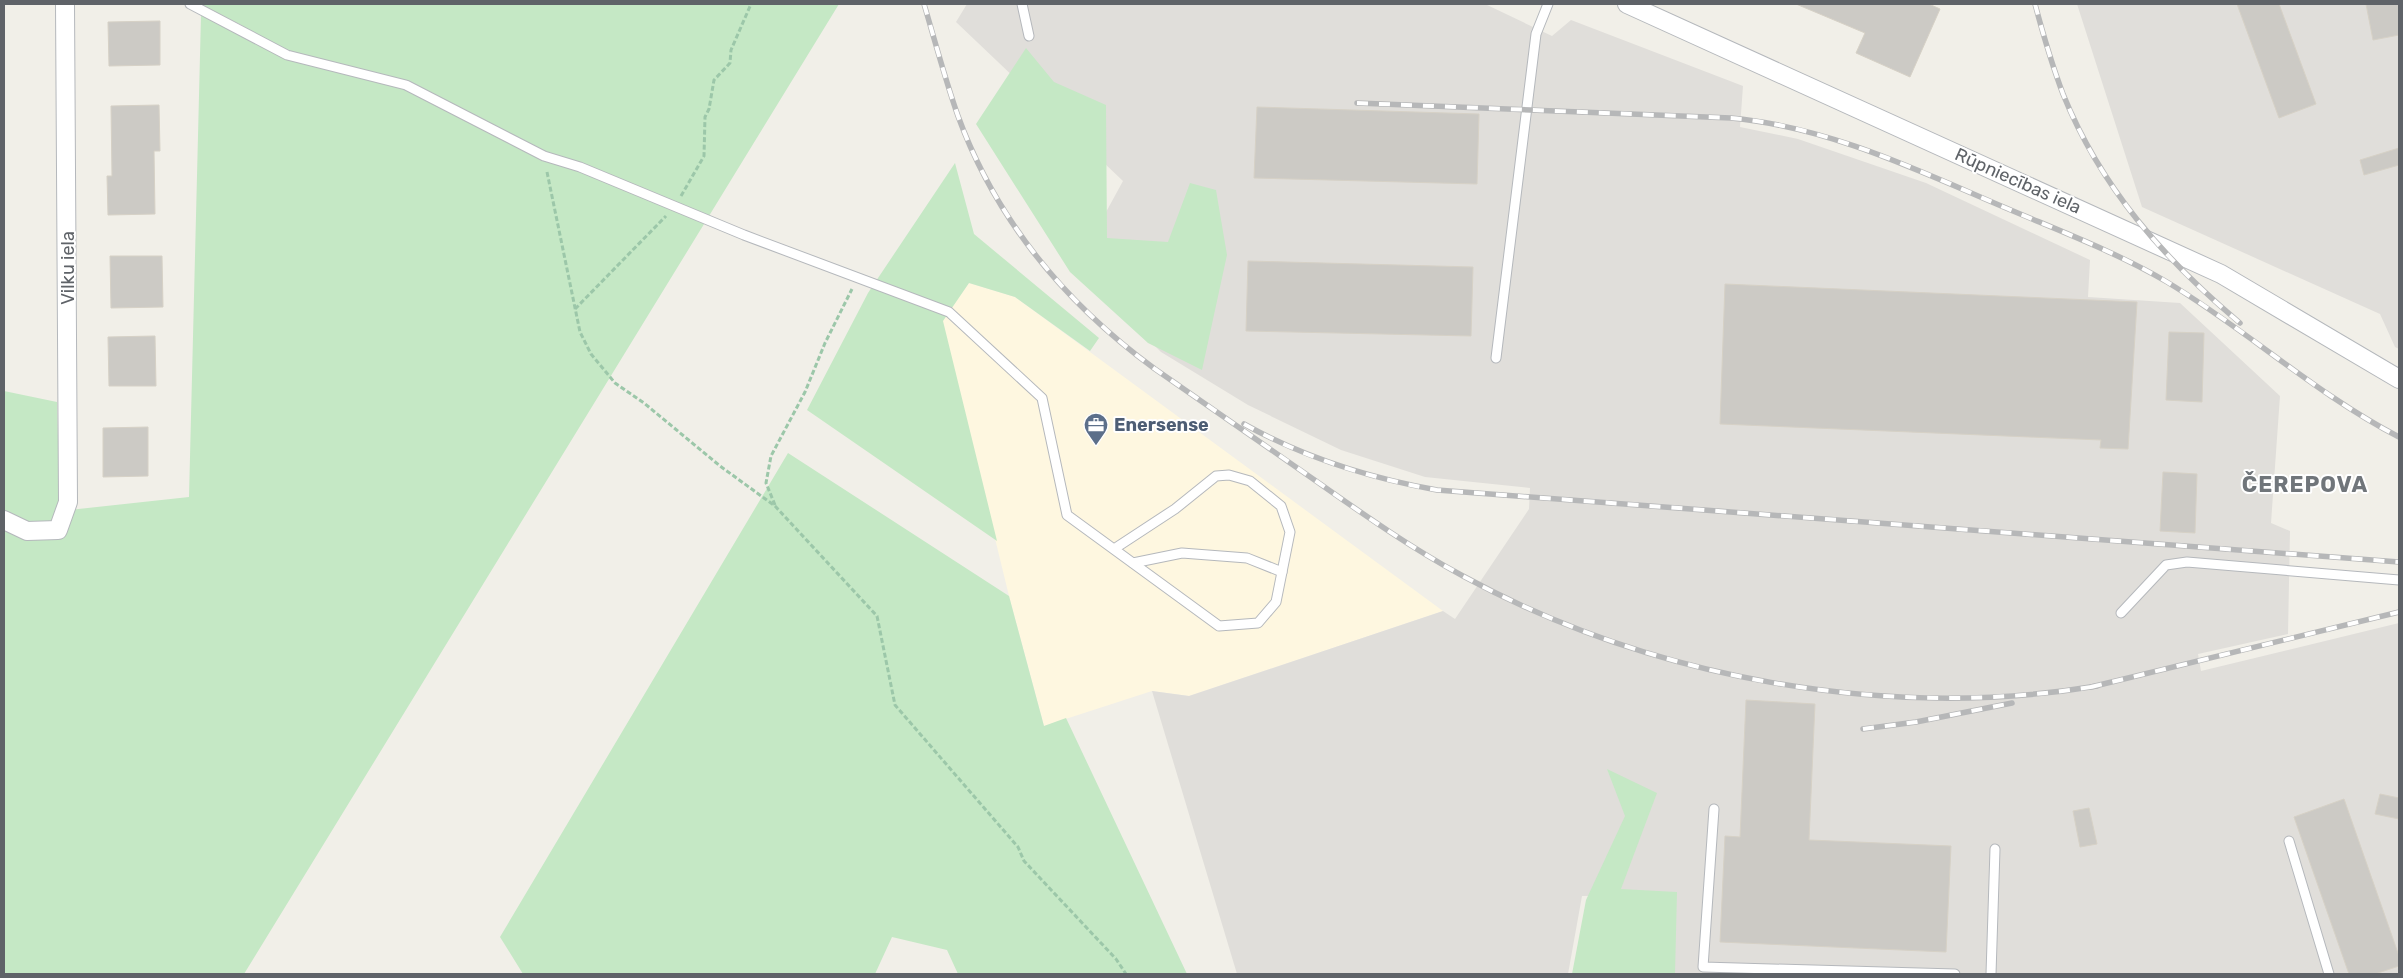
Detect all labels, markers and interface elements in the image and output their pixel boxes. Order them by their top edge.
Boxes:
street label: Rūpniecības iela [1951,143,2085,219]
street label: Vilku iela [57,231,79,305]
office icon: Enersense [1083,412,1109,446]
place label: Enersense [1114,414,1209,436]
district label: ČEREPOVA [2242,471,2368,498]

